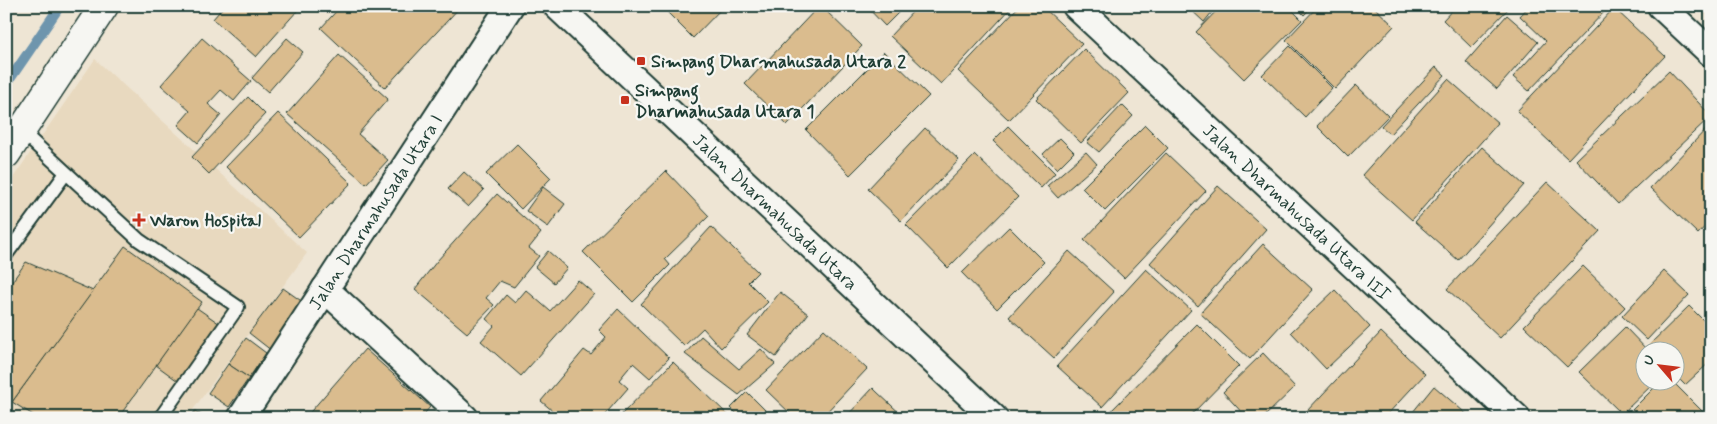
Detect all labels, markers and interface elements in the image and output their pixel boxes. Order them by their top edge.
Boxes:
place label: Simpang Dharmahusada Utara 2 [651,50,906,76]
marker: Simpang Dharmahusada Utara 2 [635,55,647,67]
place label: Simpang Dharmahusada Utara 1 [635,79,815,124]
marker: Simpang Dharmahusada Utara 1 [619,94,631,106]
street label: Jalan Dharmahusada Utara I [304,110,449,315]
street label: Jalan Dharmahusada Utara III [1197,119,1395,307]
street label: Jalan Dharmahusada Utara [687,129,862,296]
place label: Waron Hospital [149,209,262,233]
marker: Waron Hospital [132,213,146,227]
north arrow [1634,342,1684,392]
text: U [1639,352,1659,369]

